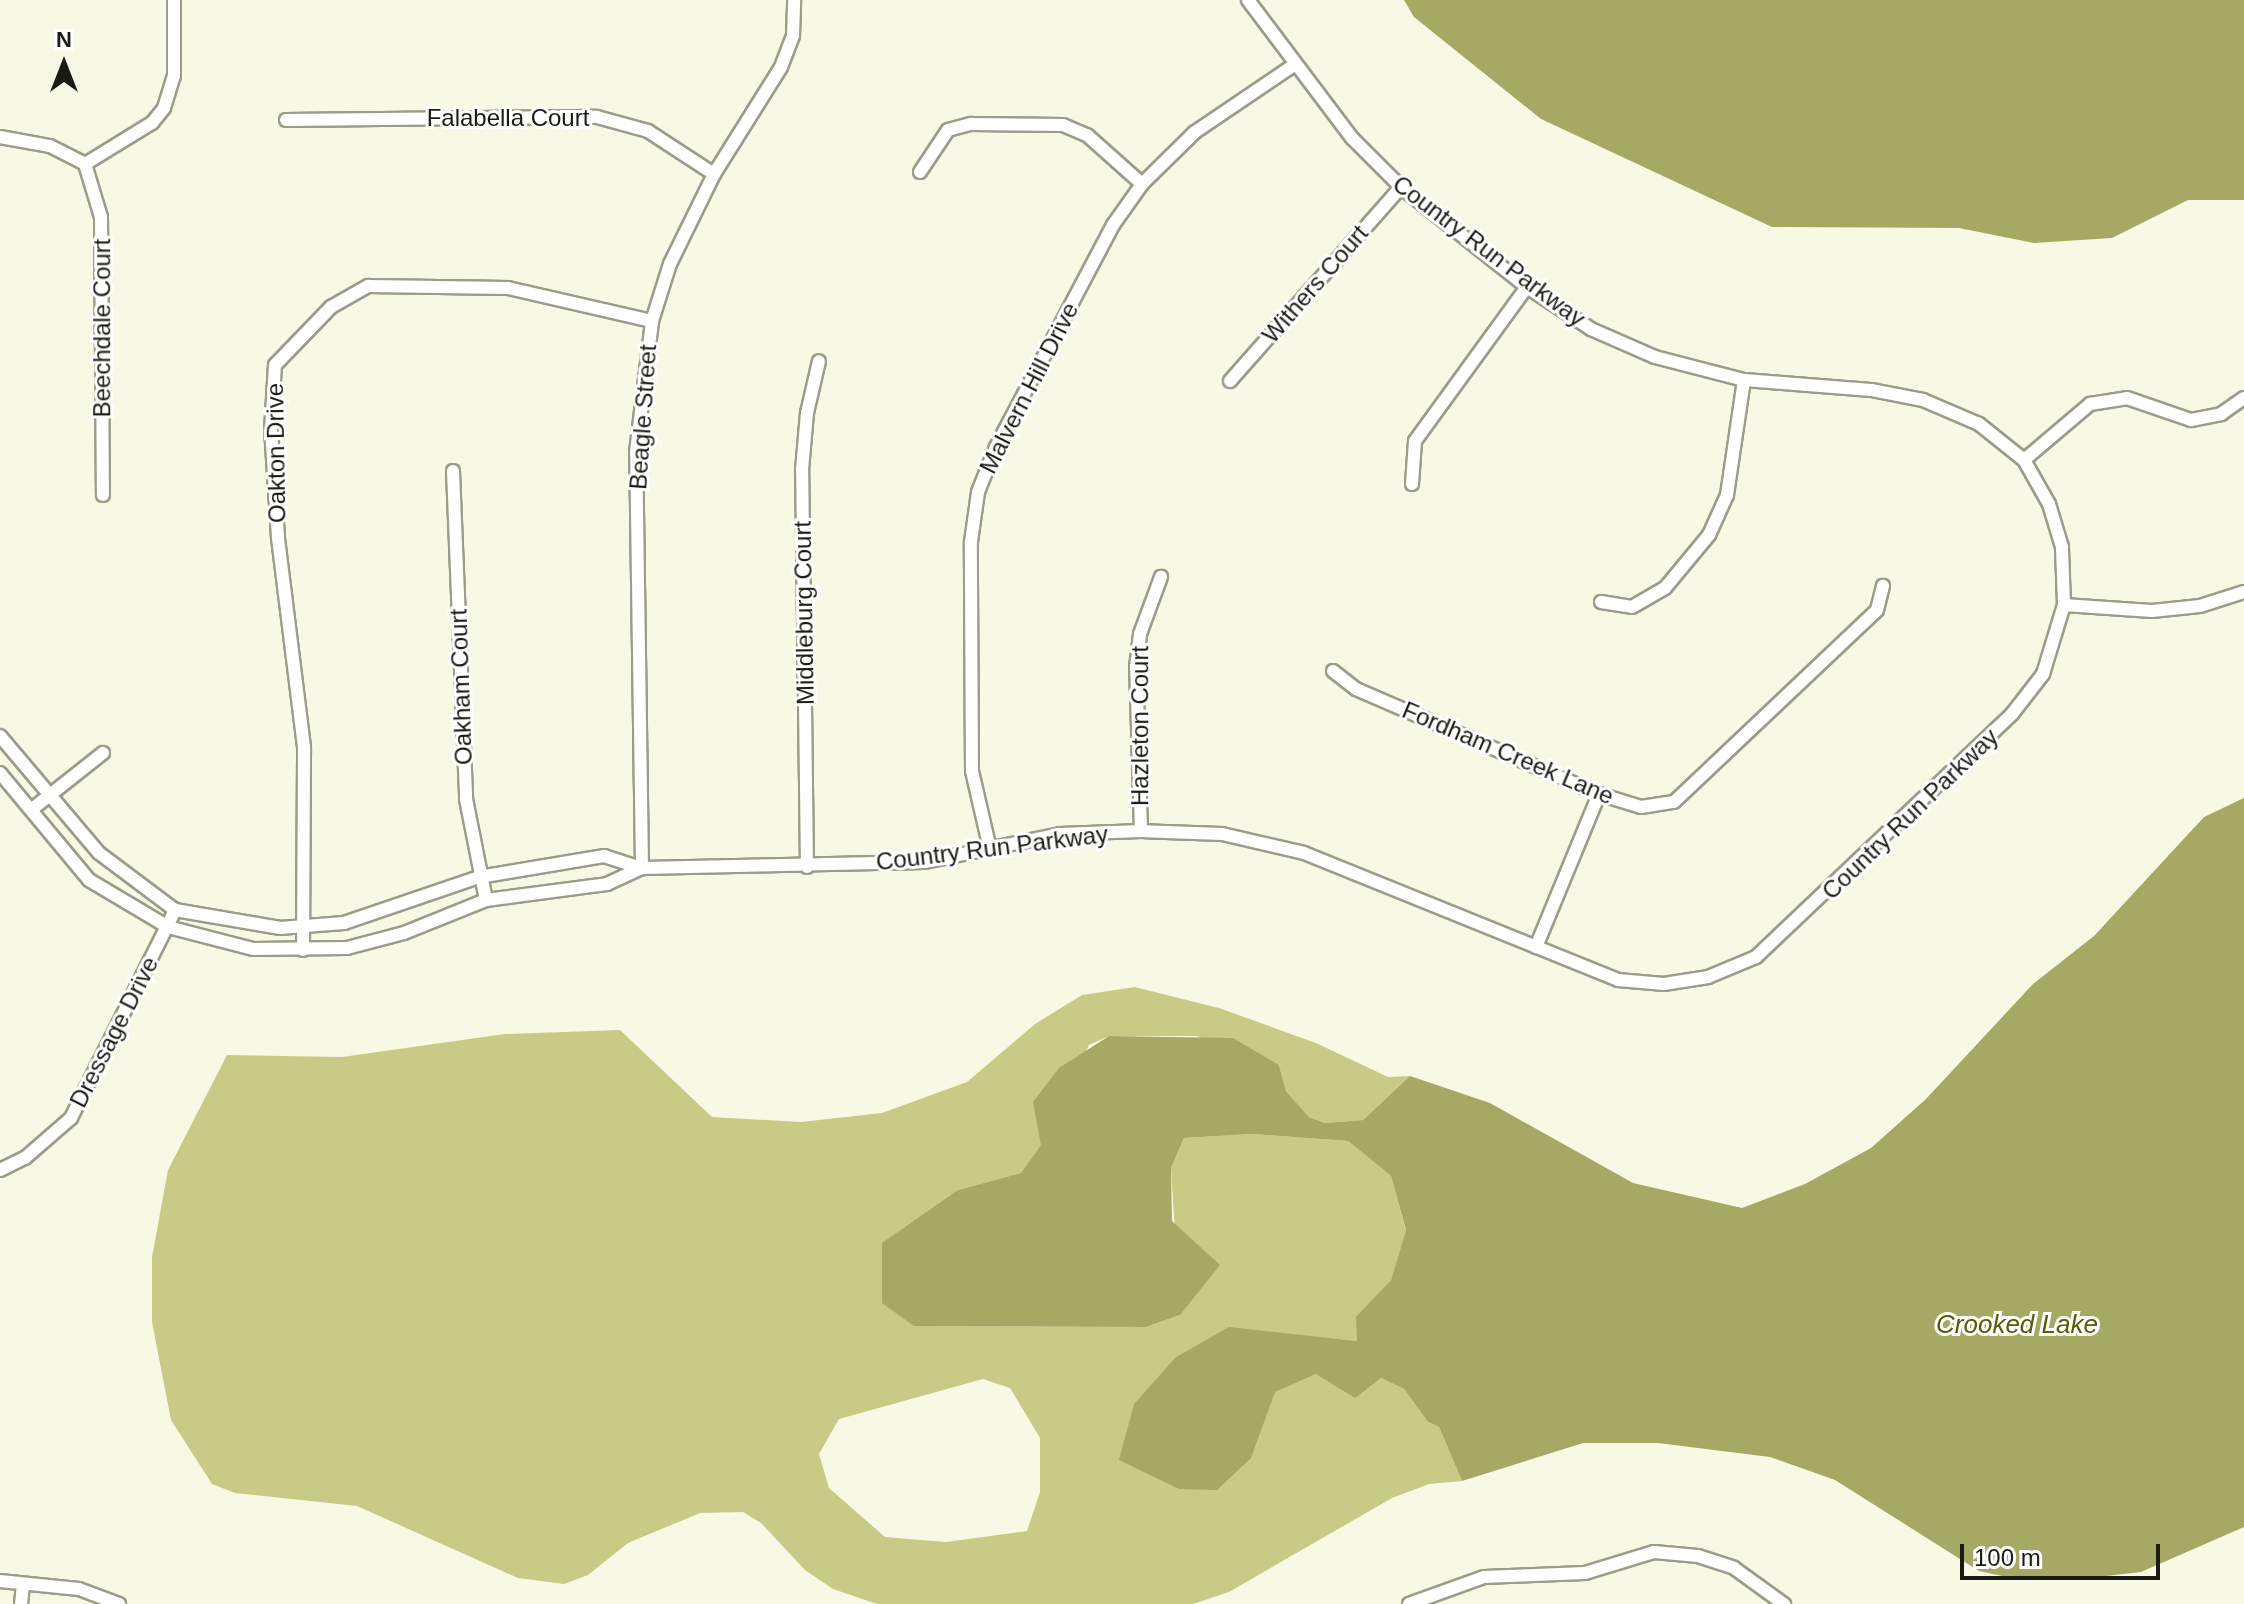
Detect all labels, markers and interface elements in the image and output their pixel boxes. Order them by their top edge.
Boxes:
north arrow [24,24,104,104]
text: N [56,27,72,52]
street label: Falabella Court [427,104,589,132]
street label: Country Run Parkway [1387,169,1591,333]
street label: Withers Court [1256,219,1374,349]
street label: Beechdale Court [88,239,116,417]
street label: Malvern Hill Drive [973,298,1085,478]
street label: Beagle Street [624,343,662,491]
street label: Oakton Drive [260,383,292,523]
street label: Middleburg Court [788,521,820,705]
street label: Oakham Court [444,609,478,765]
street label: Hazleton Court [1126,646,1154,806]
street label: Fordham Creek Lane [1398,695,1618,811]
street label: Country Run Parkway [1816,723,2004,905]
street label: Country Run Parkway [874,819,1110,877]
street label: Dressage Drive [64,952,164,1112]
water label: Crooked Lake [1936,1309,2098,1341]
scale bar [1964,1528,2164,1578]
text: 100 m [1974,1544,2041,1571]

